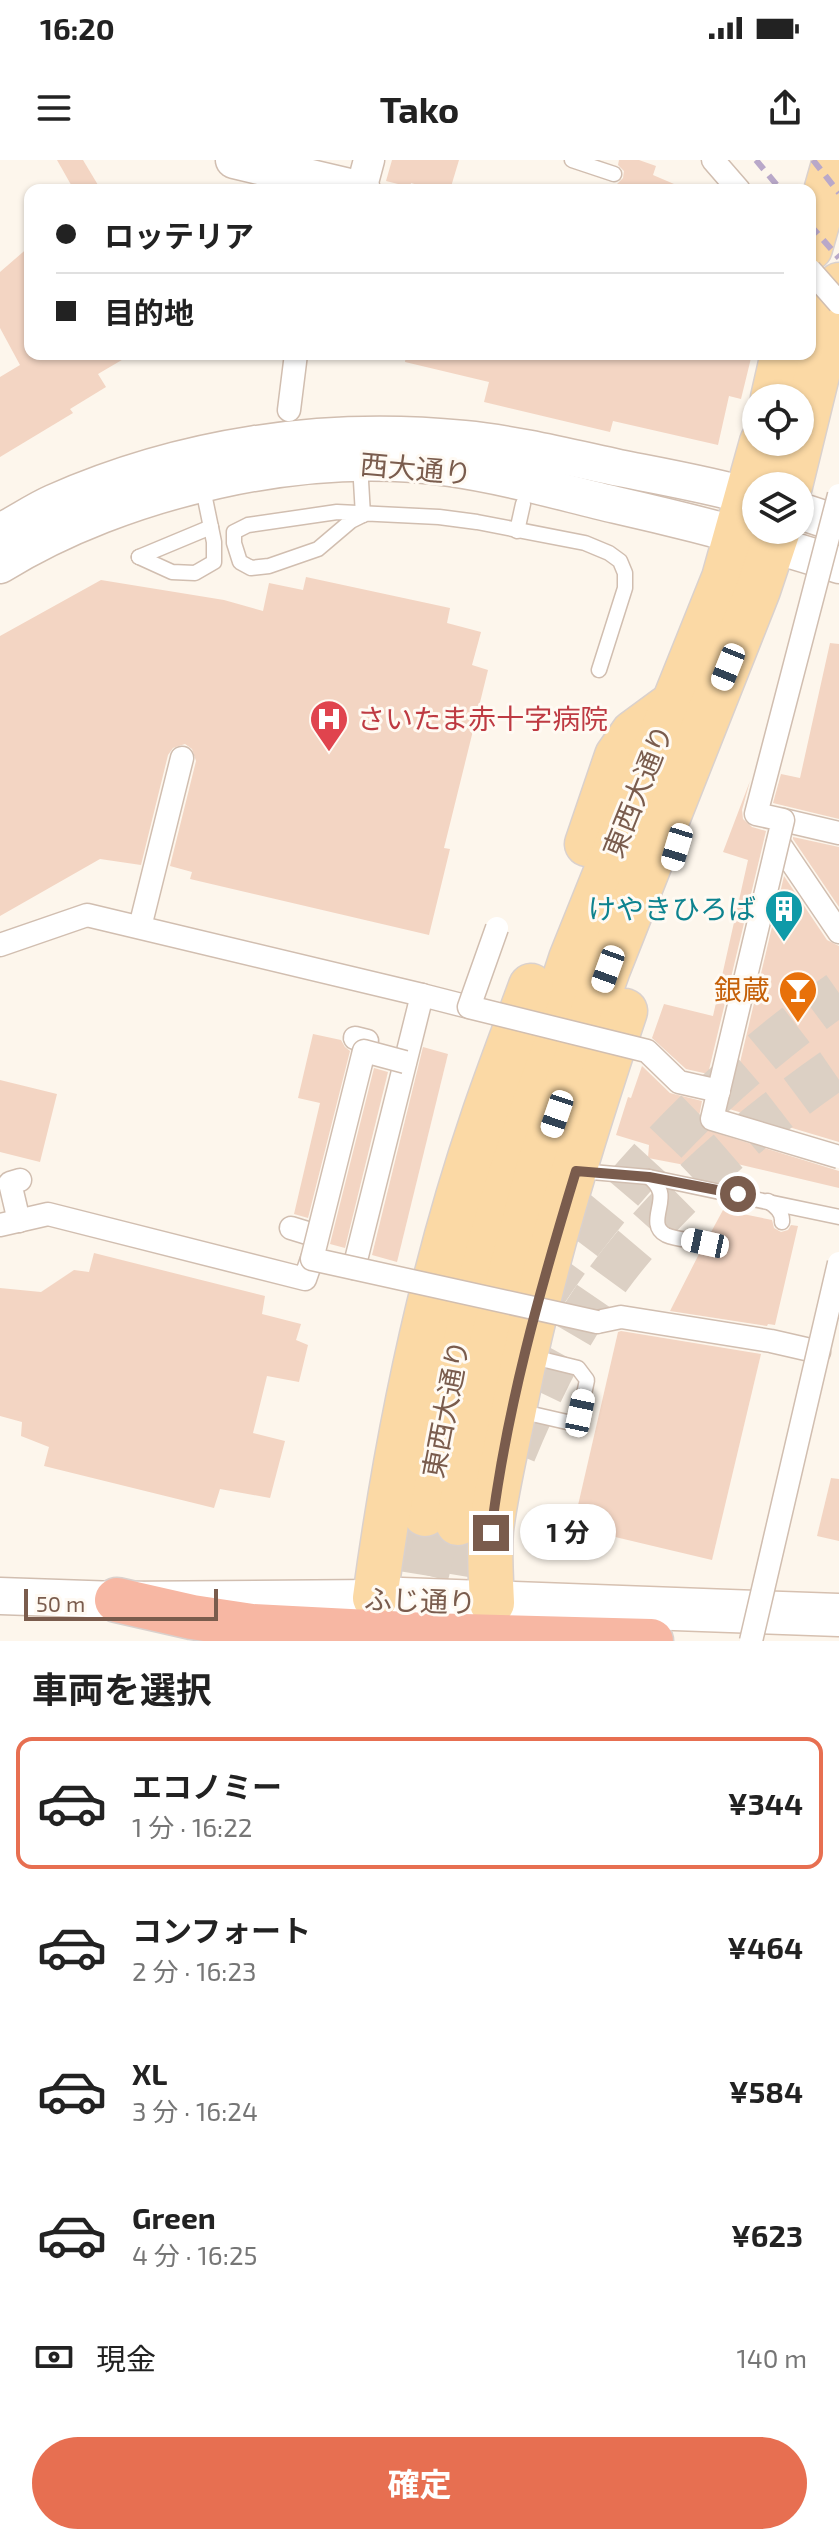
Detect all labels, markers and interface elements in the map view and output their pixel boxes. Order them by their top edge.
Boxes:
text: 16:20 [40,10,115,46]
icon: menu [32,86,76,130]
icon: share [763,86,807,130]
text: Tako [380,87,459,130]
text: ロッテリア [104,217,254,253]
text: 目的地 [104,294,194,330]
map controls [742,384,814,544]
button: locate [742,384,814,456]
street label: 西大通り [359,446,473,490]
button: layers [742,472,814,544]
car [708,640,748,694]
hospital icon: さいたま赤十字病院 [308,698,350,753]
place label: さいたま赤十字病院 [357,701,608,735]
street label: 東西大通り [595,719,679,862]
car [659,821,695,873]
building icon: けやきひろば [763,888,805,943]
place label: けやきひろば [588,891,756,925]
car [589,942,627,996]
bar icon: 銀蔵 [777,969,819,1024]
place label: 銀蔵 [714,972,770,1006]
car [538,1087,576,1141]
route start [720,1176,756,1212]
car [679,1226,731,1260]
street label: 東西大通り [415,1337,475,1481]
car [563,1387,597,1439]
callout: 1 分 [519,1505,615,1561]
route end [473,1515,509,1551]
text: 1 分 [547,1516,589,1547]
street label: ふじ通り [363,1581,477,1619]
scale bar [24,1585,218,1621]
text: 50 m [36,1590,85,1616]
text: 車両を選択 [32,1667,212,1710]
icon: car [36,1767,108,1839]
text: エコノミー [132,1768,282,1804]
text: ¥344 [728,1785,803,1821]
text: 1 分 · 16:22 [132,1811,252,1842]
icon: car [36,1911,108,1983]
text: コンフォート [132,1912,311,1948]
text: ¥464 [727,1929,803,1965]
text: 2 分 · 16:23 [132,1955,257,1986]
icon: car [36,2055,108,2127]
text: XL [132,2055,167,2091]
text: ¥584 [729,2073,803,2109]
text: 3 分 · 16:24 [132,2095,258,2126]
icon: car [36,2199,108,2271]
text: Green [132,2199,216,2235]
text: ¥623 [731,2217,803,2253]
text: 4 分 · 16:25 [132,2239,257,2270]
icon: cash [32,2335,76,2379]
text: 現金 [96,2340,156,2376]
text: 140 m [736,2342,807,2373]
button: 確定 [32,2437,807,2529]

